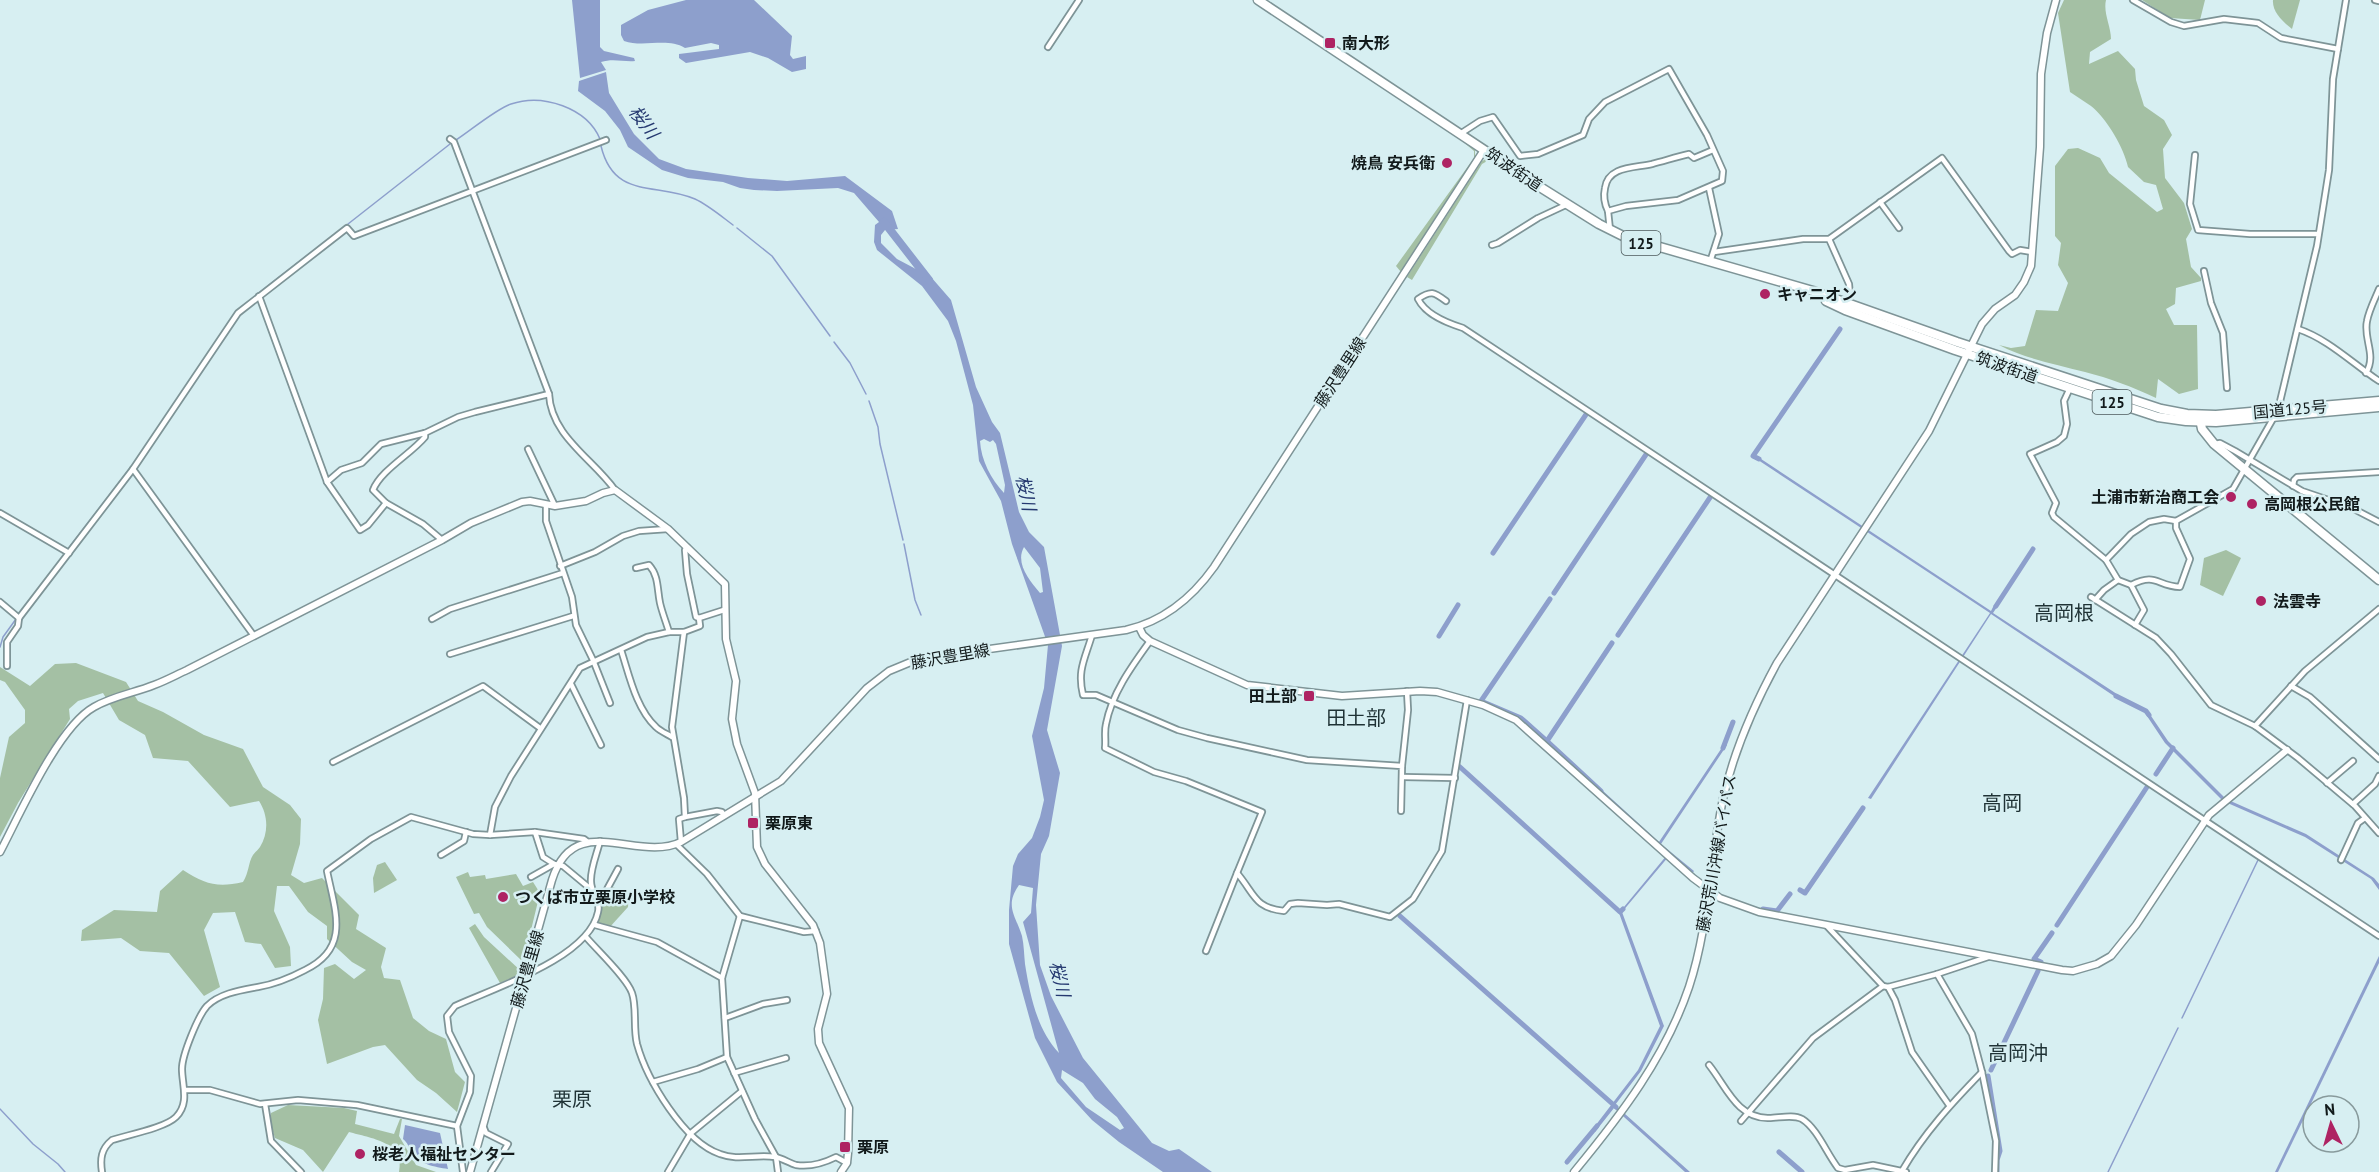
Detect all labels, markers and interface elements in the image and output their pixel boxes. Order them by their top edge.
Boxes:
place label: 南大形 [1342,33,1390,53]
marker: 南大形 [1323,36,1337,50]
water label: 桜川 [624,101,665,145]
street label: 筑波街道 [1482,143,1546,195]
place label: 焼鳥 安兵衛 [1351,153,1435,173]
marker: 焼鳥 安兵衛 [1440,156,1454,170]
road number: 125 [1622,231,1660,255]
place label: キャニオン [1777,284,1857,304]
marker: キャニオン [1758,287,1772,301]
street label: 藤沢豊里線 [1310,333,1370,411]
street label: 筑波街道 [1973,347,2041,387]
road number: 125 [2092,390,2132,414]
street label: 国道125号 [2252,396,2328,422]
water label: 桜川 [1011,473,1041,515]
place label: 土浦市新治商工会 [2091,487,2219,507]
marker: 土浦市新治商工会 [2224,490,2238,504]
place label: 高岡根公民館 [2264,494,2360,514]
marker: 高岡根公民館 [2245,497,2259,511]
place label: 法雲寺 [2273,591,2321,611]
marker: 法雲寺 [2254,594,2268,608]
district label: 高岡根 [2034,600,2094,626]
street label: 藤沢豊里線 [909,639,991,673]
place label: 田土部 [1249,686,1297,706]
marker: 田土部 [1302,689,1316,703]
district label: 田土部 [1326,705,1386,731]
street label: 藤沢荒川沖線バイパス [1692,773,1740,933]
district label: 高岡 [1982,790,2022,816]
place label: 栗原東 [765,813,813,833]
marker: 栗原東 [746,816,760,830]
place label: つくば市立栗原小学校 [515,887,675,907]
marker: つくば市立栗原小学校 [496,890,510,904]
street label: 藤沢豊里線 [506,928,548,1010]
water label: 桜川 [1045,959,1076,1001]
district label: 高岡沖 [1988,1040,2048,1066]
district label: 栗原 [552,1086,592,1112]
north arrow [2301,1094,2361,1154]
text: N [2324,1099,2336,1119]
place label: 栗原 [857,1137,889,1157]
marker: 栗原 [838,1140,852,1154]
place label: 桜老人福祉センター [372,1144,516,1164]
marker: 桜老人福祉センター [353,1147,367,1161]

